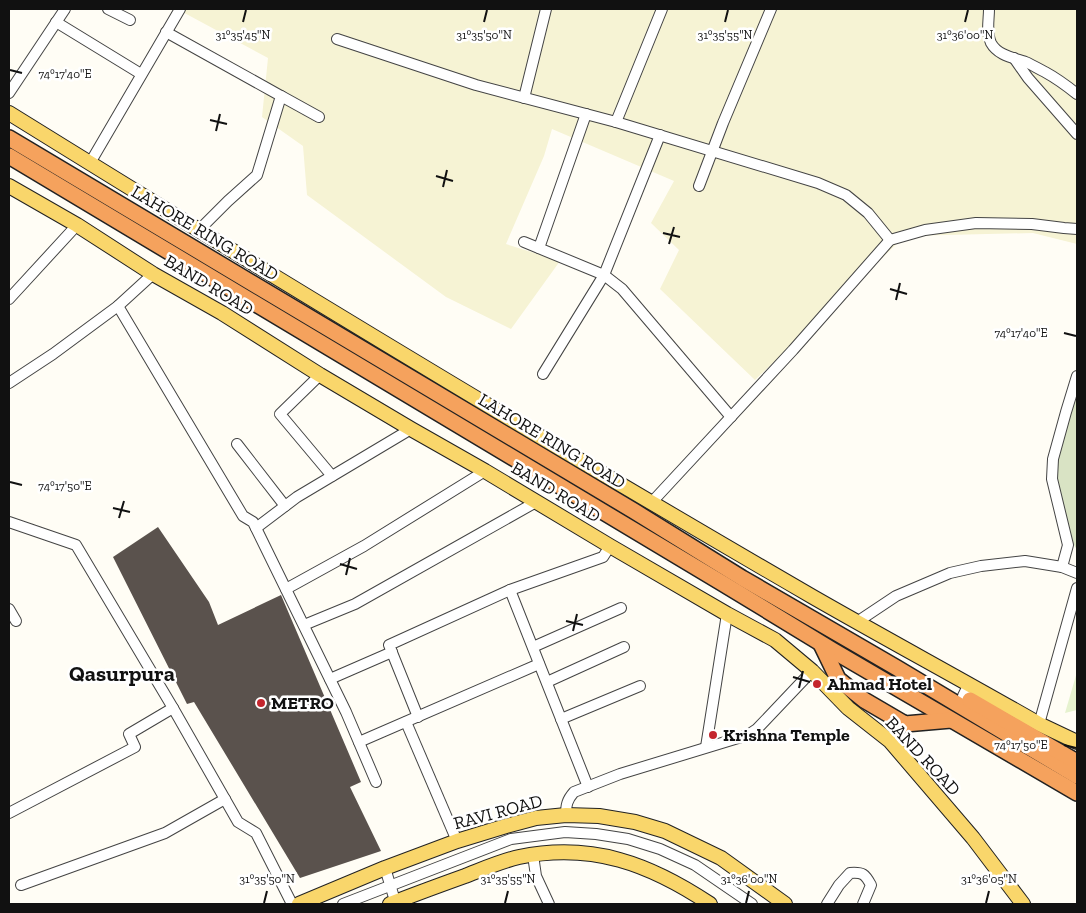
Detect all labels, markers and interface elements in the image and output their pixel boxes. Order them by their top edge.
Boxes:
text: 31°35'45"N [216,28,271,42]
text: 31°35'50"N [456,28,512,42]
text: 31°35'55"N [698,28,753,42]
text: 31°36'00"N [937,28,993,42]
text: 74°17'40"E [38,67,92,81]
street label: LAHORE RING ROAD [127,180,283,286]
street label: BAND ROAD [160,250,258,320]
text: 74°17'40"E [994,326,1048,340]
street label: LAHORE RING ROAD [474,388,630,494]
street label: BAND ROAD [507,457,605,527]
text: 74°17'50"E [38,479,92,493]
district label: Qasurpura [69,660,175,687]
place label: Ahmad Hotel [827,673,932,695]
marker: Ahmad Hotel [811,678,823,690]
place label: METRO [271,692,334,714]
marker: METRO [255,697,267,709]
street label: BAND ROAD [881,712,965,800]
place label: Krishna Temple [723,724,850,746]
marker: Krishna Temple [707,729,719,741]
text: 74°17'50"E [994,738,1048,752]
street label: RAVI ROAD [451,790,545,834]
text: 31°35'50"N [239,872,295,886]
text: 31°35'55"N [481,872,536,886]
text: 31°36'00"N [721,872,777,886]
text: 31°36'05"N [961,872,1017,886]

